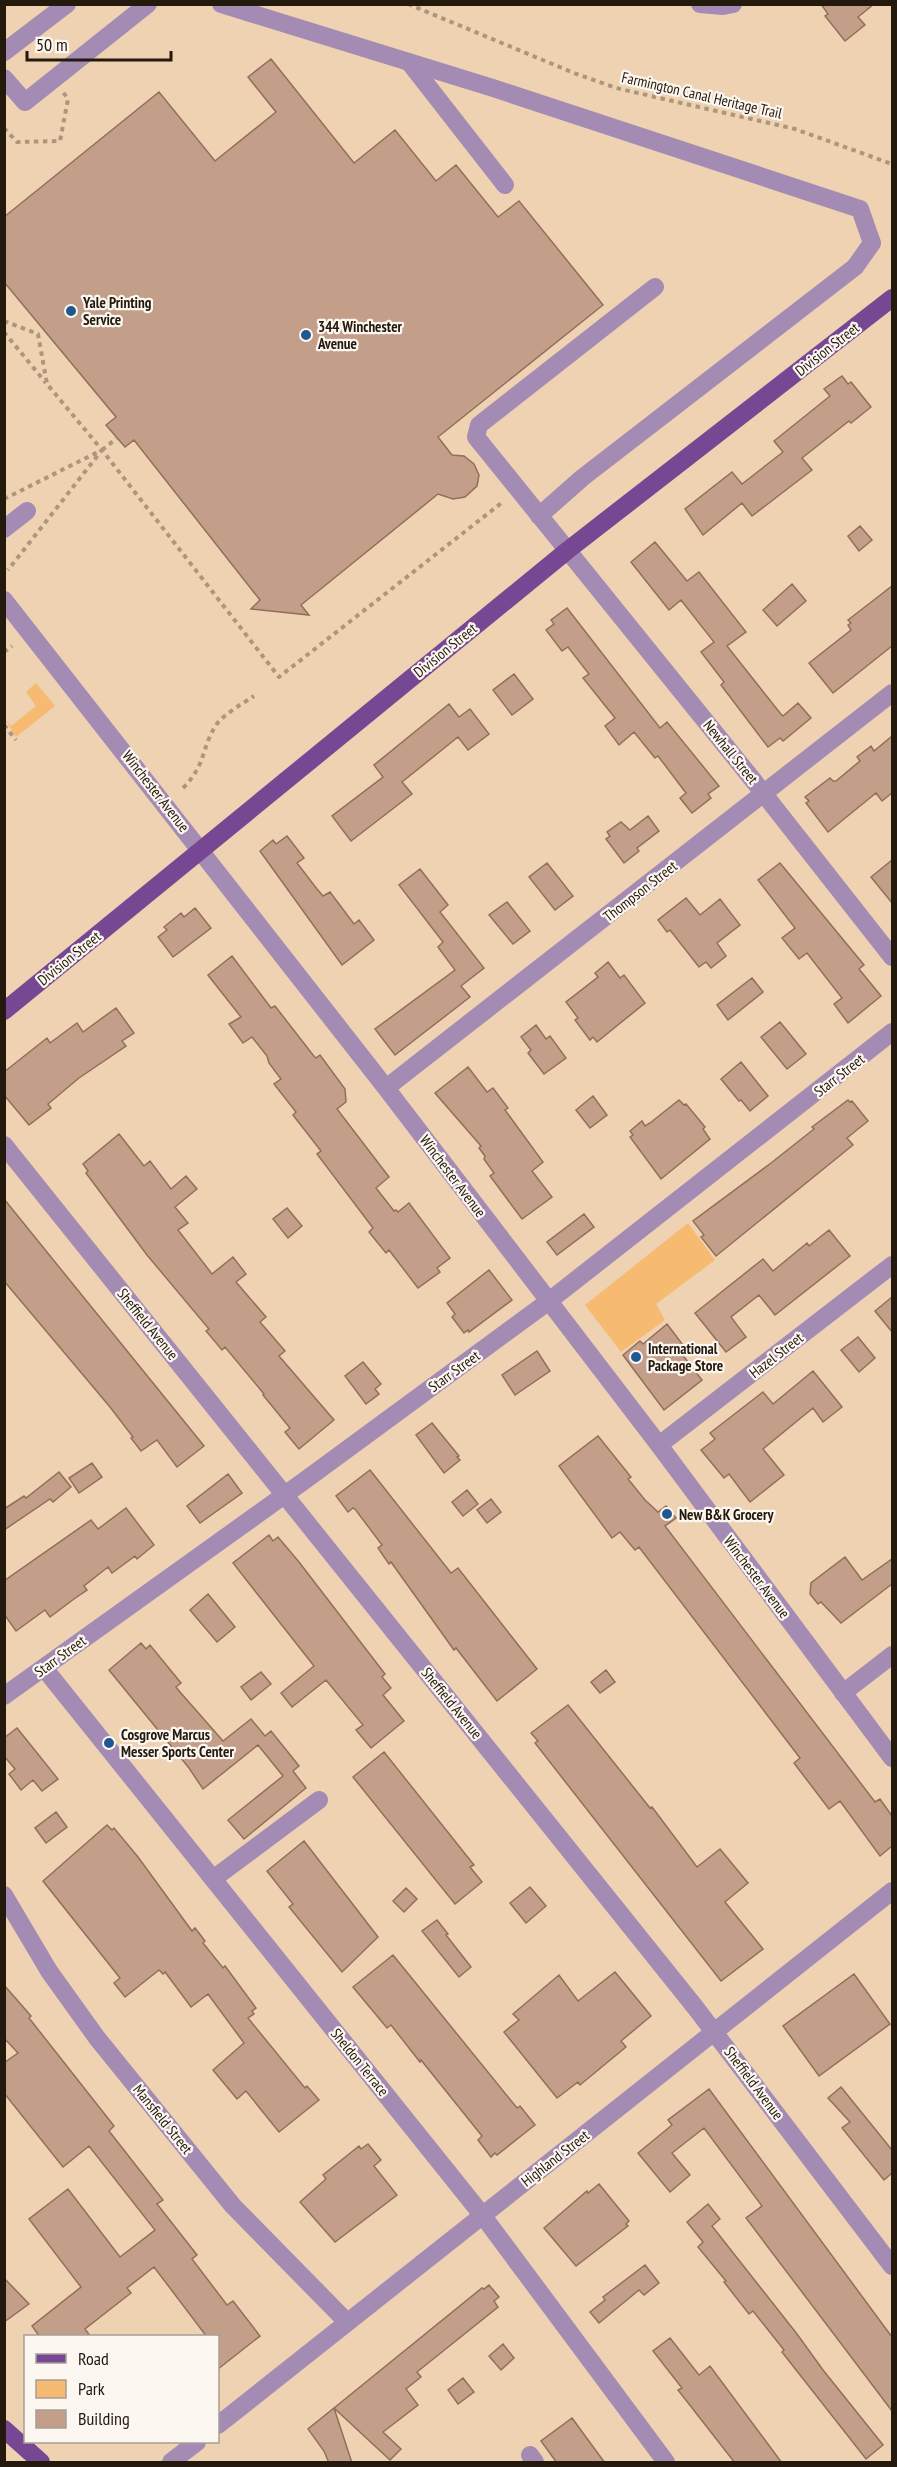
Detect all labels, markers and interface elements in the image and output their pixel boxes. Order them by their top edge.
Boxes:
scale bar [27,24,171,62]
text: 50 m [36,33,68,56]
street label: Farmington Canal Heritage Trail [620,67,785,123]
place label: Yale Printing Service [82,293,152,329]
marker: Yale Printing Service [64,304,78,318]
place label: 344 Winchester Avenue [317,317,403,353]
street label: Division Street [791,318,863,380]
marker: 344 Winchester Avenue [299,328,313,342]
street label: Division Street [410,619,480,681]
street label: Newhall Street [699,716,763,788]
street label: Winchester Avenue [118,746,194,836]
street label: Thompson Street [599,856,681,926]
street label: Division Street [34,927,104,989]
street label: Starr Street [810,1049,868,1101]
street label: Winchester Avenue [416,1131,490,1221]
street label: Sheffield Avenue [113,1284,183,1364]
street label: Hazel Street [745,1328,807,1382]
place label: International Package Store [648,1339,723,1375]
street label: Starr Street [425,1346,483,1396]
marker: International Package Store [629,1350,643,1364]
place label: New B&K Grocery [679,1505,774,1524]
marker: New B&K Grocery [660,1507,674,1521]
street label: Winchester Avenue [720,1532,794,1622]
street label: Starr Street [31,1631,89,1681]
street label: Sheffield Avenue [417,1663,487,1743]
place label: Cosgrove Marcus Messer Sports Center [121,1725,234,1761]
marker: Cosgrove Marcus Messer Sports Center [102,1736,116,1750]
street label: Sheldon Terrace [327,2024,393,2100]
street label: Sheffield Avenue [720,2043,788,2123]
street label: Mansfield Street [129,2080,197,2158]
street label: Highland Street [517,2126,593,2190]
legend [24,2335,219,2443]
text: Road [78,2347,109,2370]
text: Park [78,2377,105,2400]
text: Building [78,2407,130,2430]

